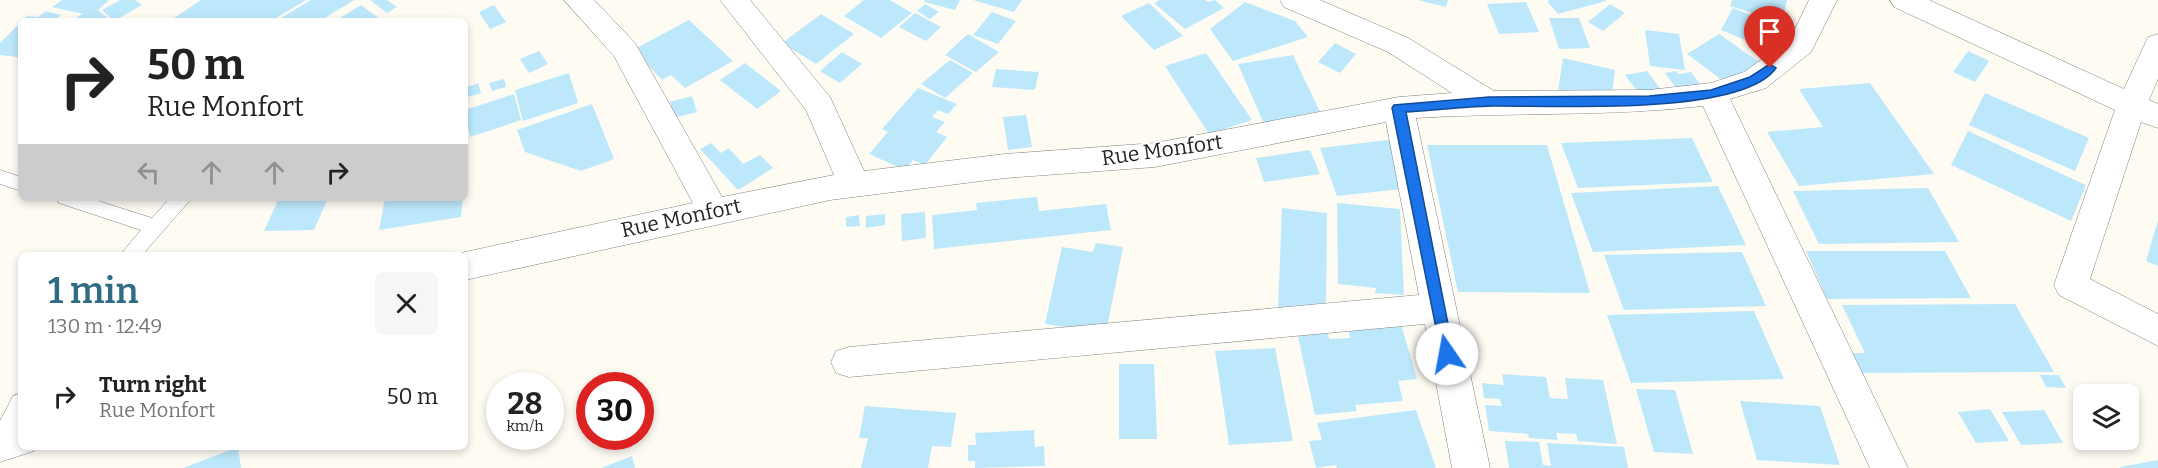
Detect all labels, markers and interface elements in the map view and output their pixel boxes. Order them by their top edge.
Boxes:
pin [1744,6,1795,68]
icon: arrive [1753,15,1786,48]
text: 50 m [147,40,244,90]
icon: right [48,42,126,120]
text: Rue Monfort [147,91,304,123]
street label: Rue Monfort [1100,129,1225,171]
icon: left [132,156,165,189]
icon: ahead [195,156,228,189]
icon: ahead [258,156,291,189]
icon: right [321,156,354,189]
street label: Rue Monfort [619,193,744,243]
text: 1 min [48,269,139,313]
button: close [375,272,438,335]
text: 130 m · 12:49 [48,314,162,338]
position arrow [1415,322,1479,386]
text: Turn right [99,371,207,398]
speed limit sign: 30 [576,372,654,450]
icon: right [48,380,81,413]
text: 50 m [387,383,438,410]
map controls [2073,384,2139,450]
button: layers [2073,384,2139,450]
text: 28 [508,386,542,422]
text: Rue Monfort [99,398,215,422]
text: km/h [506,417,544,435]

